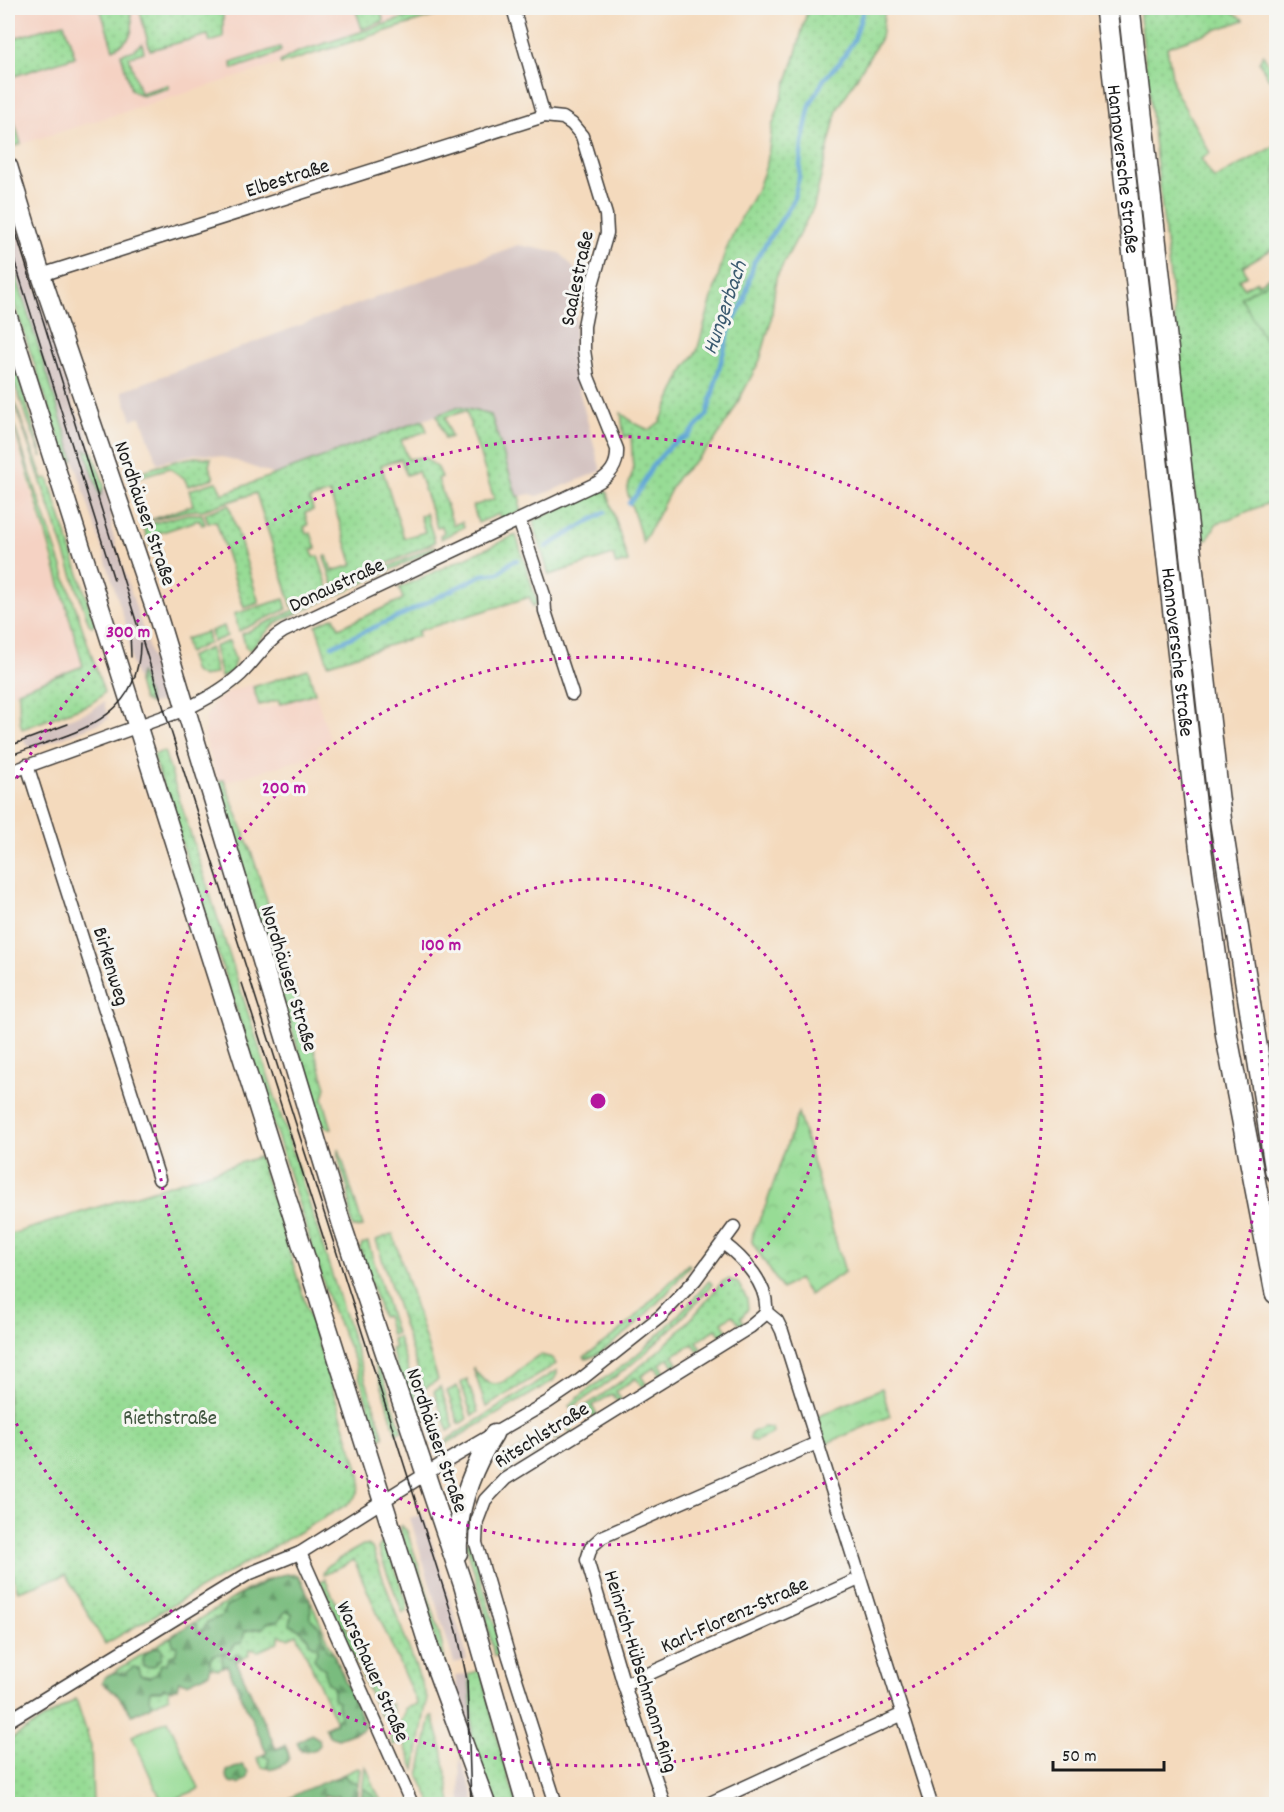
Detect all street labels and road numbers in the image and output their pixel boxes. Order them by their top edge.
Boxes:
street label: Hannoversche Straße [1097,83,1145,256]
street label: Elbestraße [242,152,334,207]
street label: Saalestraße [554,228,604,329]
street label: Nordhäuser Straße [104,438,182,590]
street label: Donaustraße [285,552,390,622]
street label: Hannoversche Straße [1151,566,1200,738]
street label: Nordhäuser Straße [251,902,324,1055]
street label: Birkenweg [83,924,135,1010]
street label: Nordhäuser Straße [396,1365,474,1517]
street label: Ritschlstraße [489,1395,596,1478]
street label: Heinrich-Hübschmann-Ring [594,1567,684,1777]
street label: Karl-Florenz-Straße [656,1571,814,1663]
street label: Warschauer Straße [327,1597,416,1747]

